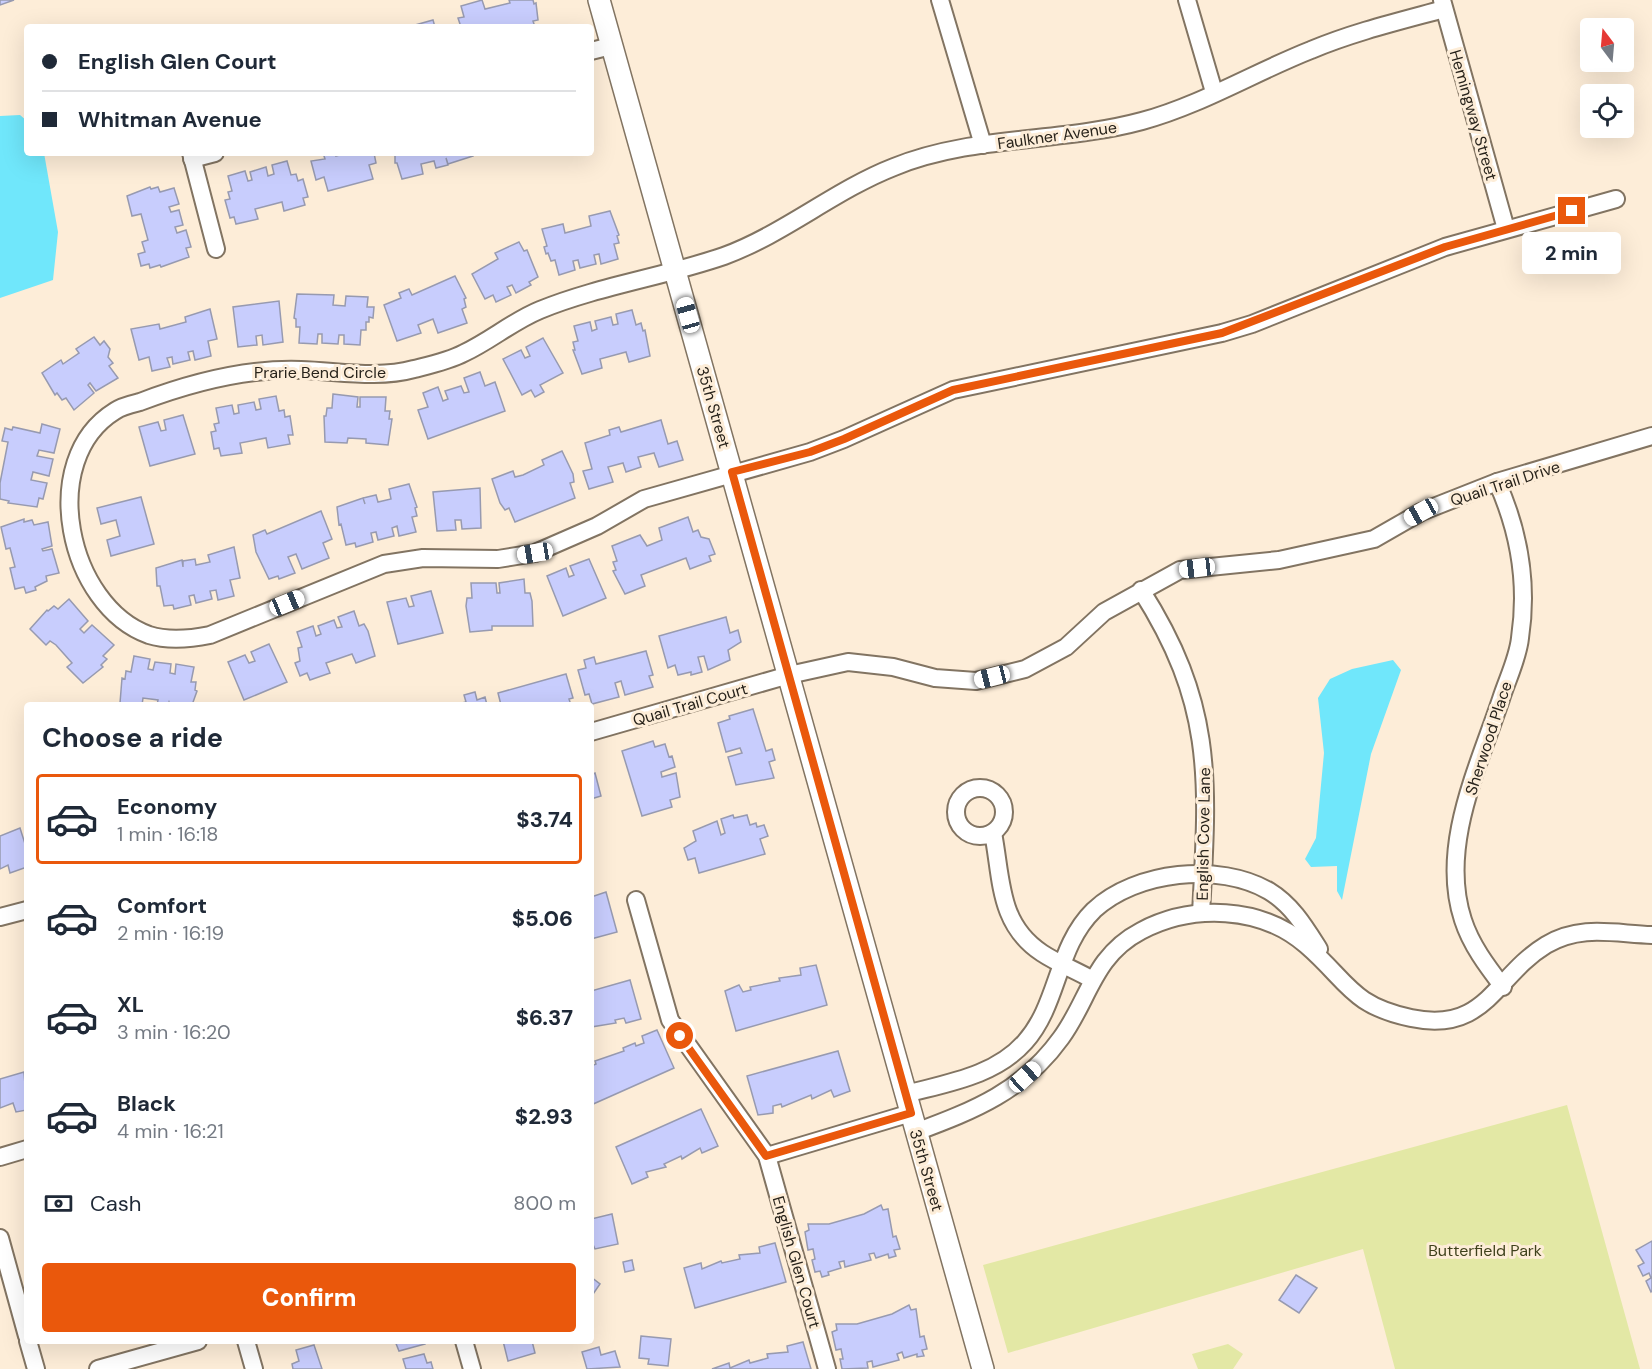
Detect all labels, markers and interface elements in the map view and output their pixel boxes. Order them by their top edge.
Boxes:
north arrow [1580,18,1634,72]
map controls [1580,18,1634,138]
text: English Glen Court [78,47,277,76]
street label: Hemingway Street [1445,47,1502,183]
button: locate [1580,84,1634,138]
text: Whitman Avenue [78,105,262,134]
street label: Faulkner Avenue [996,117,1118,154]
route end [1558,197,1585,224]
callout: 2 min [1522,232,1622,274]
text: 2 min [1545,240,1598,266]
car [674,295,702,335]
street label: Prarie Bend Circle [254,362,386,383]
street label: 35th Street [692,364,735,451]
street label: Quail Trail Drive [1448,456,1563,511]
car [1401,495,1441,529]
car [516,541,554,565]
car [1178,557,1216,579]
car [267,588,307,618]
car [972,664,1012,690]
street label: Quail Trail Court [630,678,750,731]
street label: Sherwood Place [1460,679,1517,798]
text: Choose a ride [42,720,223,755]
street label: English Cove Lane [1192,767,1215,901]
icon: car [45,792,99,846]
text: Economy [117,792,217,821]
text: $3.74 [516,805,573,834]
text: 1 min · 16:18 [117,821,219,847]
icon: car [45,891,99,945]
text: Comfort [117,891,207,920]
text: $5.06 [512,904,573,933]
text: 2 min · 16:19 [117,920,224,946]
icon: car [45,990,99,1044]
text: XL [117,990,144,1019]
text: $6.37 [516,1003,573,1032]
text: 3 min · 16:20 [117,1019,231,1045]
route start [666,1022,693,1049]
car [1006,1058,1044,1096]
icon: car [45,1089,99,1143]
text: Black [117,1089,176,1118]
text: $2.93 [515,1102,573,1131]
text: 4 min · 16:21 [117,1118,224,1144]
street label: 35th Street [905,1127,948,1214]
icon: cash [42,1187,75,1220]
text: Cash [90,1189,141,1218]
text: 800 m [513,1190,576,1216]
street label: English Glen Court [768,1194,825,1331]
park label: Butterfield Park [1428,1240,1542,1261]
button: Confirm [42,1263,576,1332]

